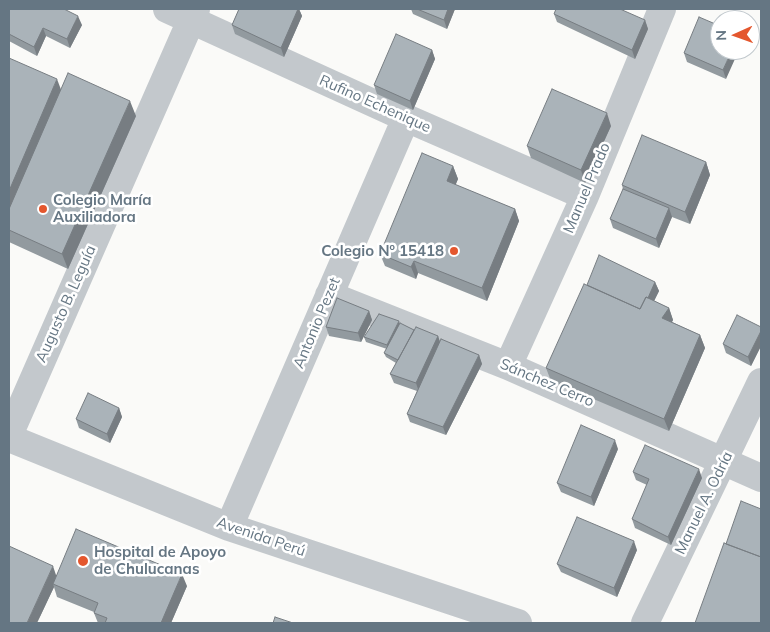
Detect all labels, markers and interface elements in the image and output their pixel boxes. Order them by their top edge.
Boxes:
north arrow [710,10,760,60]
text: N [712,30,730,41]
street label: Rufino Echenique [316,71,434,137]
street label: Manuel Prado [560,140,614,236]
place label: Colegio María Auxiliadora [53,191,151,226]
marker: Colegio María Auxiliadora [37,203,49,215]
place label: Colegio Nº 15418 [321,242,444,260]
street label: Augusto B. Leguía [32,243,100,365]
marker: Colegio Nº 15418 [448,245,460,257]
street label: Antonio Pezet [290,275,344,371]
street label: Sánchez Cerro [497,355,597,411]
street label: Manuel A. Odría [671,449,737,557]
street label: Avenida Perú [214,513,308,561]
place label: Hospital de Apoyo de Chulucanas [94,543,226,578]
marker: Hospital de Apoyo de Chulucanas [76,554,90,568]

